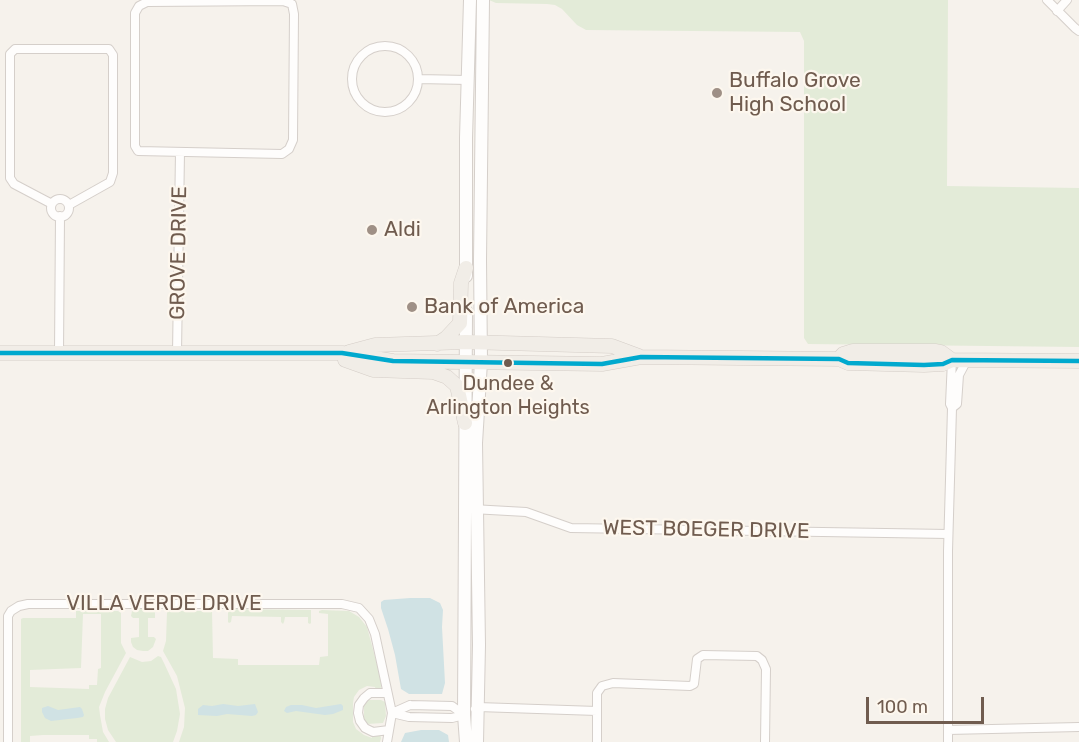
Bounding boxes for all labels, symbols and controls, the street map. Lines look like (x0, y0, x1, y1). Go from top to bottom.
place label: Buffalo Grove High School (729, 68, 861, 118)
marker: Buffalo Grove High School (710, 86, 724, 100)
street label: GROVE DRIVE (165, 186, 193, 320)
place label: Aldi (384, 217, 421, 243)
marker: Aldi (365, 223, 379, 237)
place label: Bank of America (424, 294, 584, 320)
marker: Bank of America (405, 300, 419, 314)
marker: Dundee & Arlington Heights (502, 357, 514, 369)
place label: Dundee & Arlington Heights (426, 372, 590, 419)
street label: WEST BOEGER DRIVE (602, 516, 810, 544)
street label: VILLA VERDE DRIVE (66, 591, 262, 617)
scale bar (869, 685, 988, 723)
text: 100 m (877, 696, 928, 718)

